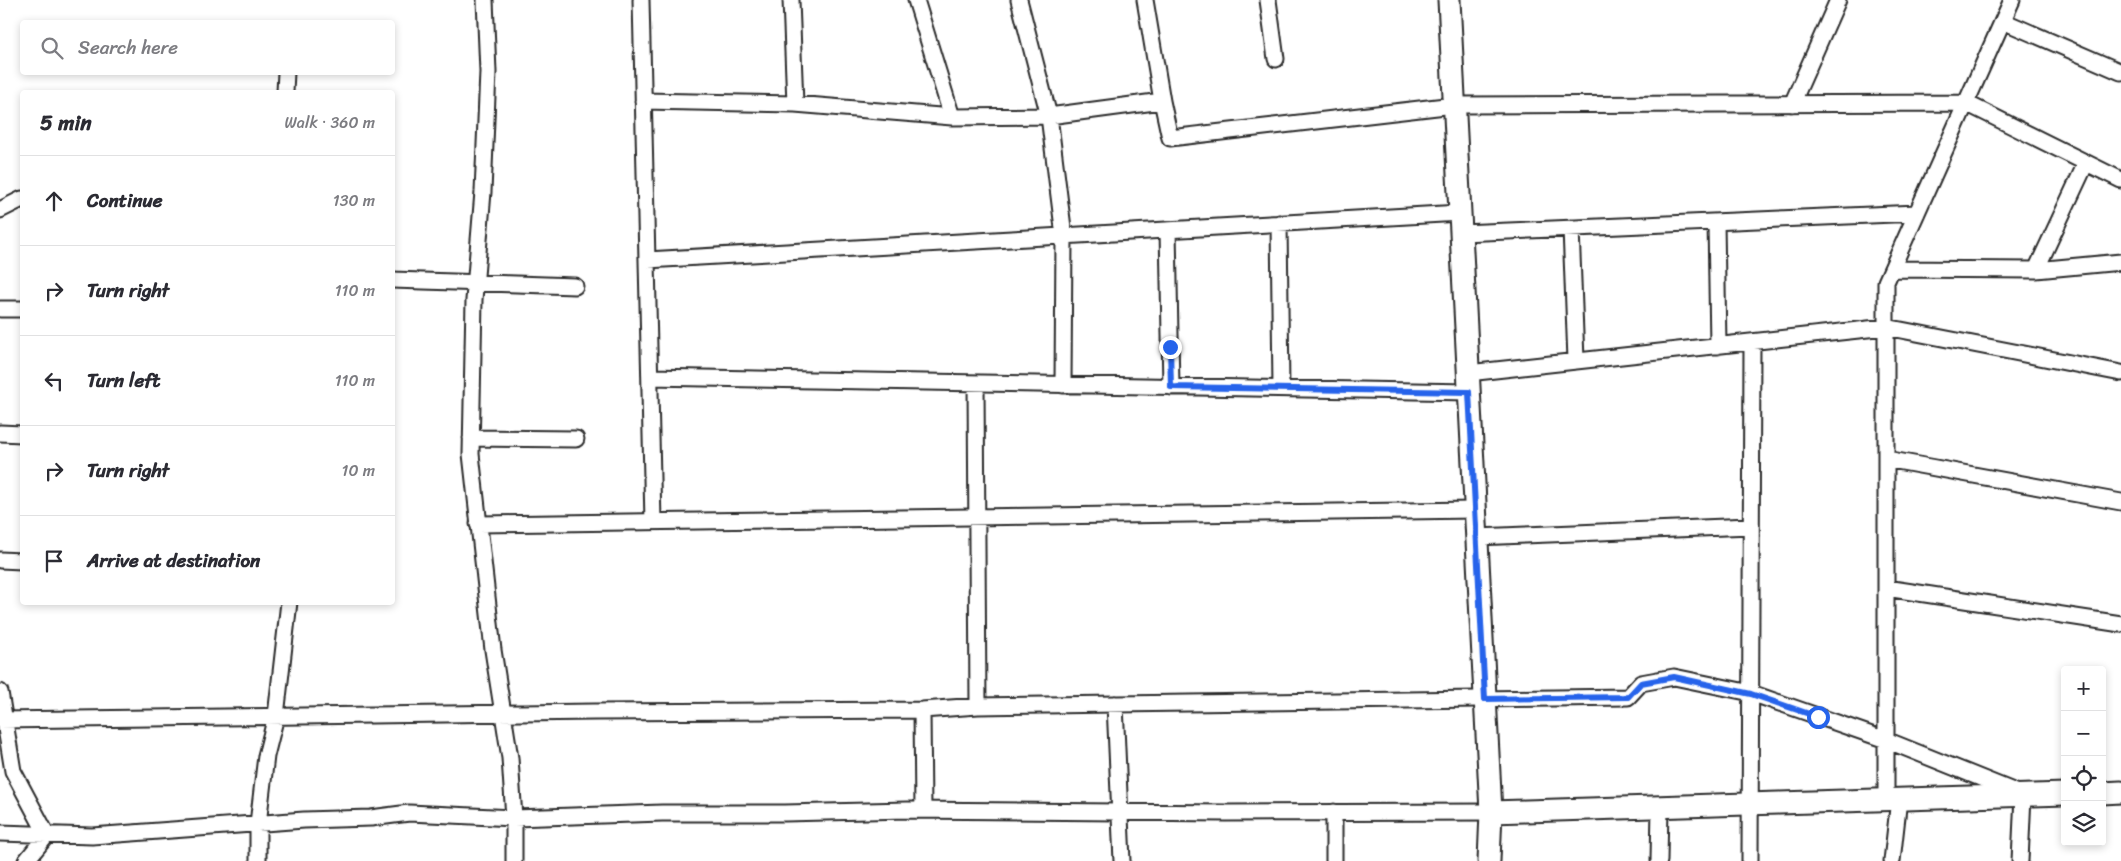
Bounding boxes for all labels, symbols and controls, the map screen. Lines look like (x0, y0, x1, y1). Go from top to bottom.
search box (20, 20, 395, 75)
text: Search here (78, 31, 178, 64)
icon: search (38, 34, 66, 62)
text: 5 min (40, 104, 92, 142)
text: Walk · 360 m (285, 108, 375, 137)
text: Continue (87, 184, 163, 217)
text: 130 m (333, 186, 375, 215)
icon: ahead (40, 187, 68, 215)
text: Turn right (87, 274, 169, 307)
text: 110 m (335, 276, 375, 305)
icon: right (40, 277, 68, 305)
route end (1159, 336, 1182, 359)
text: Turn left (87, 364, 160, 397)
text: 110 m (335, 366, 375, 395)
icon: left (40, 367, 68, 395)
text: Turn right (87, 454, 169, 487)
text: 10 m (342, 456, 375, 485)
icon: right (40, 457, 68, 485)
text: Arrive at destination (87, 544, 260, 577)
icon: arrive (40, 547, 68, 575)
map controls (2061, 666, 2106, 846)
button: + (2061, 666, 2106, 711)
route start (1807, 706, 1830, 729)
button: − (2061, 711, 2106, 756)
button: locate (2061, 756, 2106, 801)
button: layers (2061, 801, 2106, 846)

